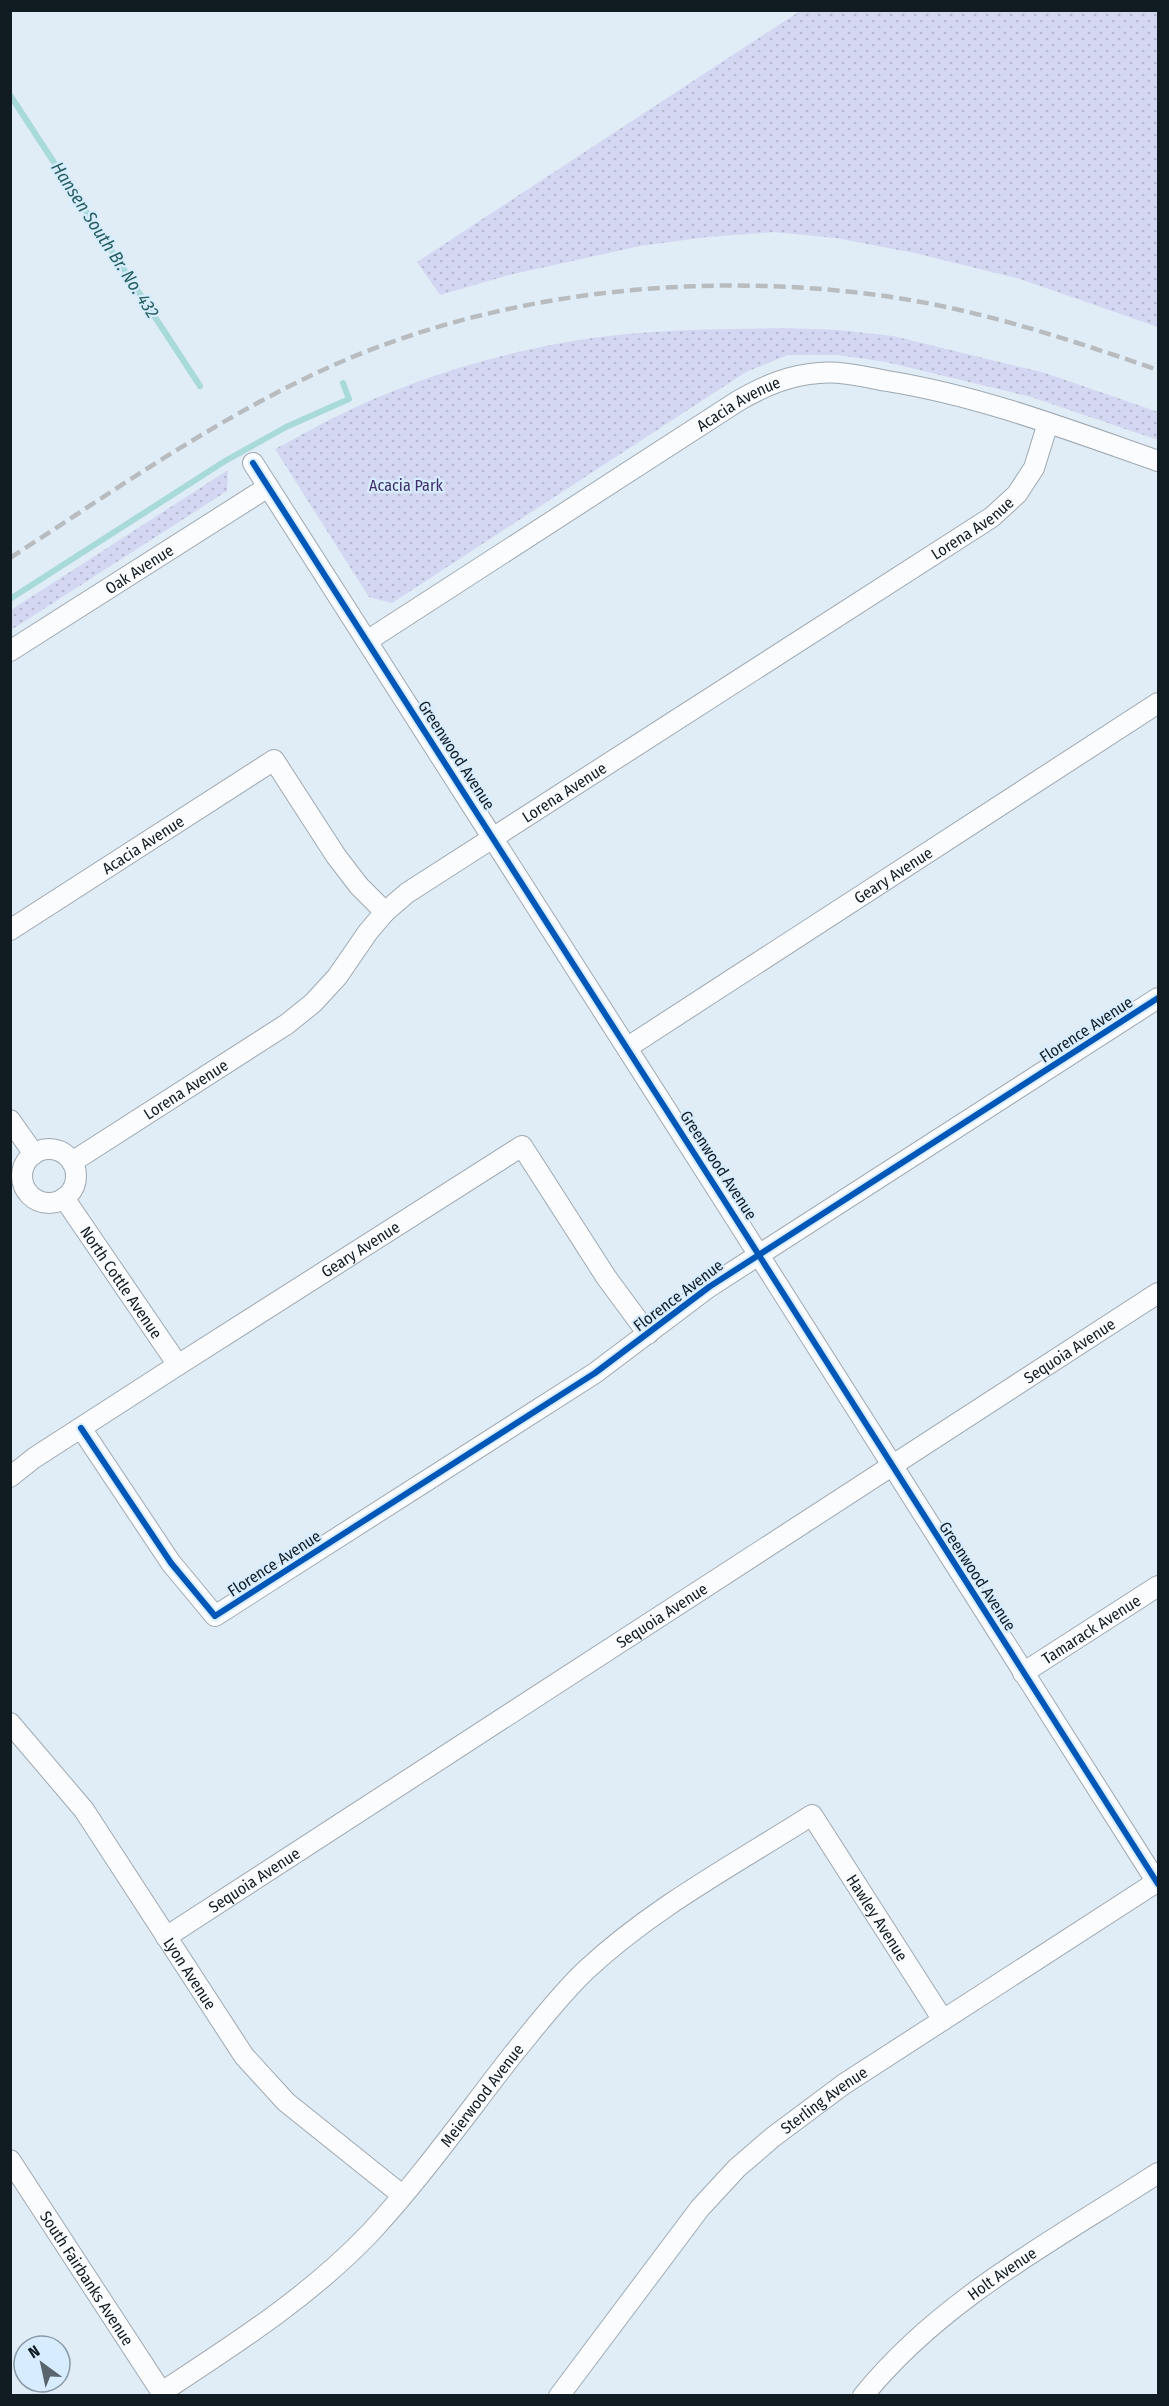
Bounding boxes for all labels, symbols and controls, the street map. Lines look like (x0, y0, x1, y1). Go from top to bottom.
water label: Hansen South Br. No. 432 (46, 158, 164, 322)
street label: Acacia Avenue (693, 373, 783, 435)
park label: Acacia Park (369, 476, 443, 495)
street label: Lorena Avenue (928, 493, 1018, 564)
street label: Oak Avenue (102, 541, 177, 598)
street label: Greenwood Avenue (414, 697, 499, 813)
street label: Lorena Avenue (519, 758, 610, 826)
street label: Acacia Avenue (99, 812, 188, 878)
street label: Geary Avenue (851, 843, 936, 908)
street label: Florence Avenue (1036, 992, 1136, 1067)
street label: Lorena Avenue (140, 1055, 232, 1124)
street label: Greenwood Avenue (676, 1107, 761, 1223)
street label: Geary Avenue (318, 1217, 403, 1281)
street label: North Cottle Avenue (76, 1223, 166, 1342)
street label: Florence Avenue (630, 1256, 727, 1335)
street label: Sequoia Avenue (1020, 1314, 1119, 1388)
street label: Greenwood Avenue (935, 1518, 1020, 1634)
street label: Florence Avenue (224, 1526, 324, 1601)
street label: Sequoia Avenue (613, 1579, 711, 1652)
street label: Tamarack Avenue (1038, 1591, 1144, 1668)
street label: Sequoia Avenue (205, 1844, 304, 1917)
street label: Hawley Avenue (842, 1871, 912, 1965)
street label: Lyon Avenue (159, 1934, 220, 2013)
street label: Meierwood Avenue (437, 2040, 528, 2151)
street label: Sterling Avenue (777, 2062, 871, 2138)
street label: South Fairbanks Avenue (36, 2208, 137, 2349)
street label: Holt Avenue (964, 2243, 1040, 2304)
north arrow (12, 2334, 72, 2394)
text: N (25, 2341, 43, 2362)

